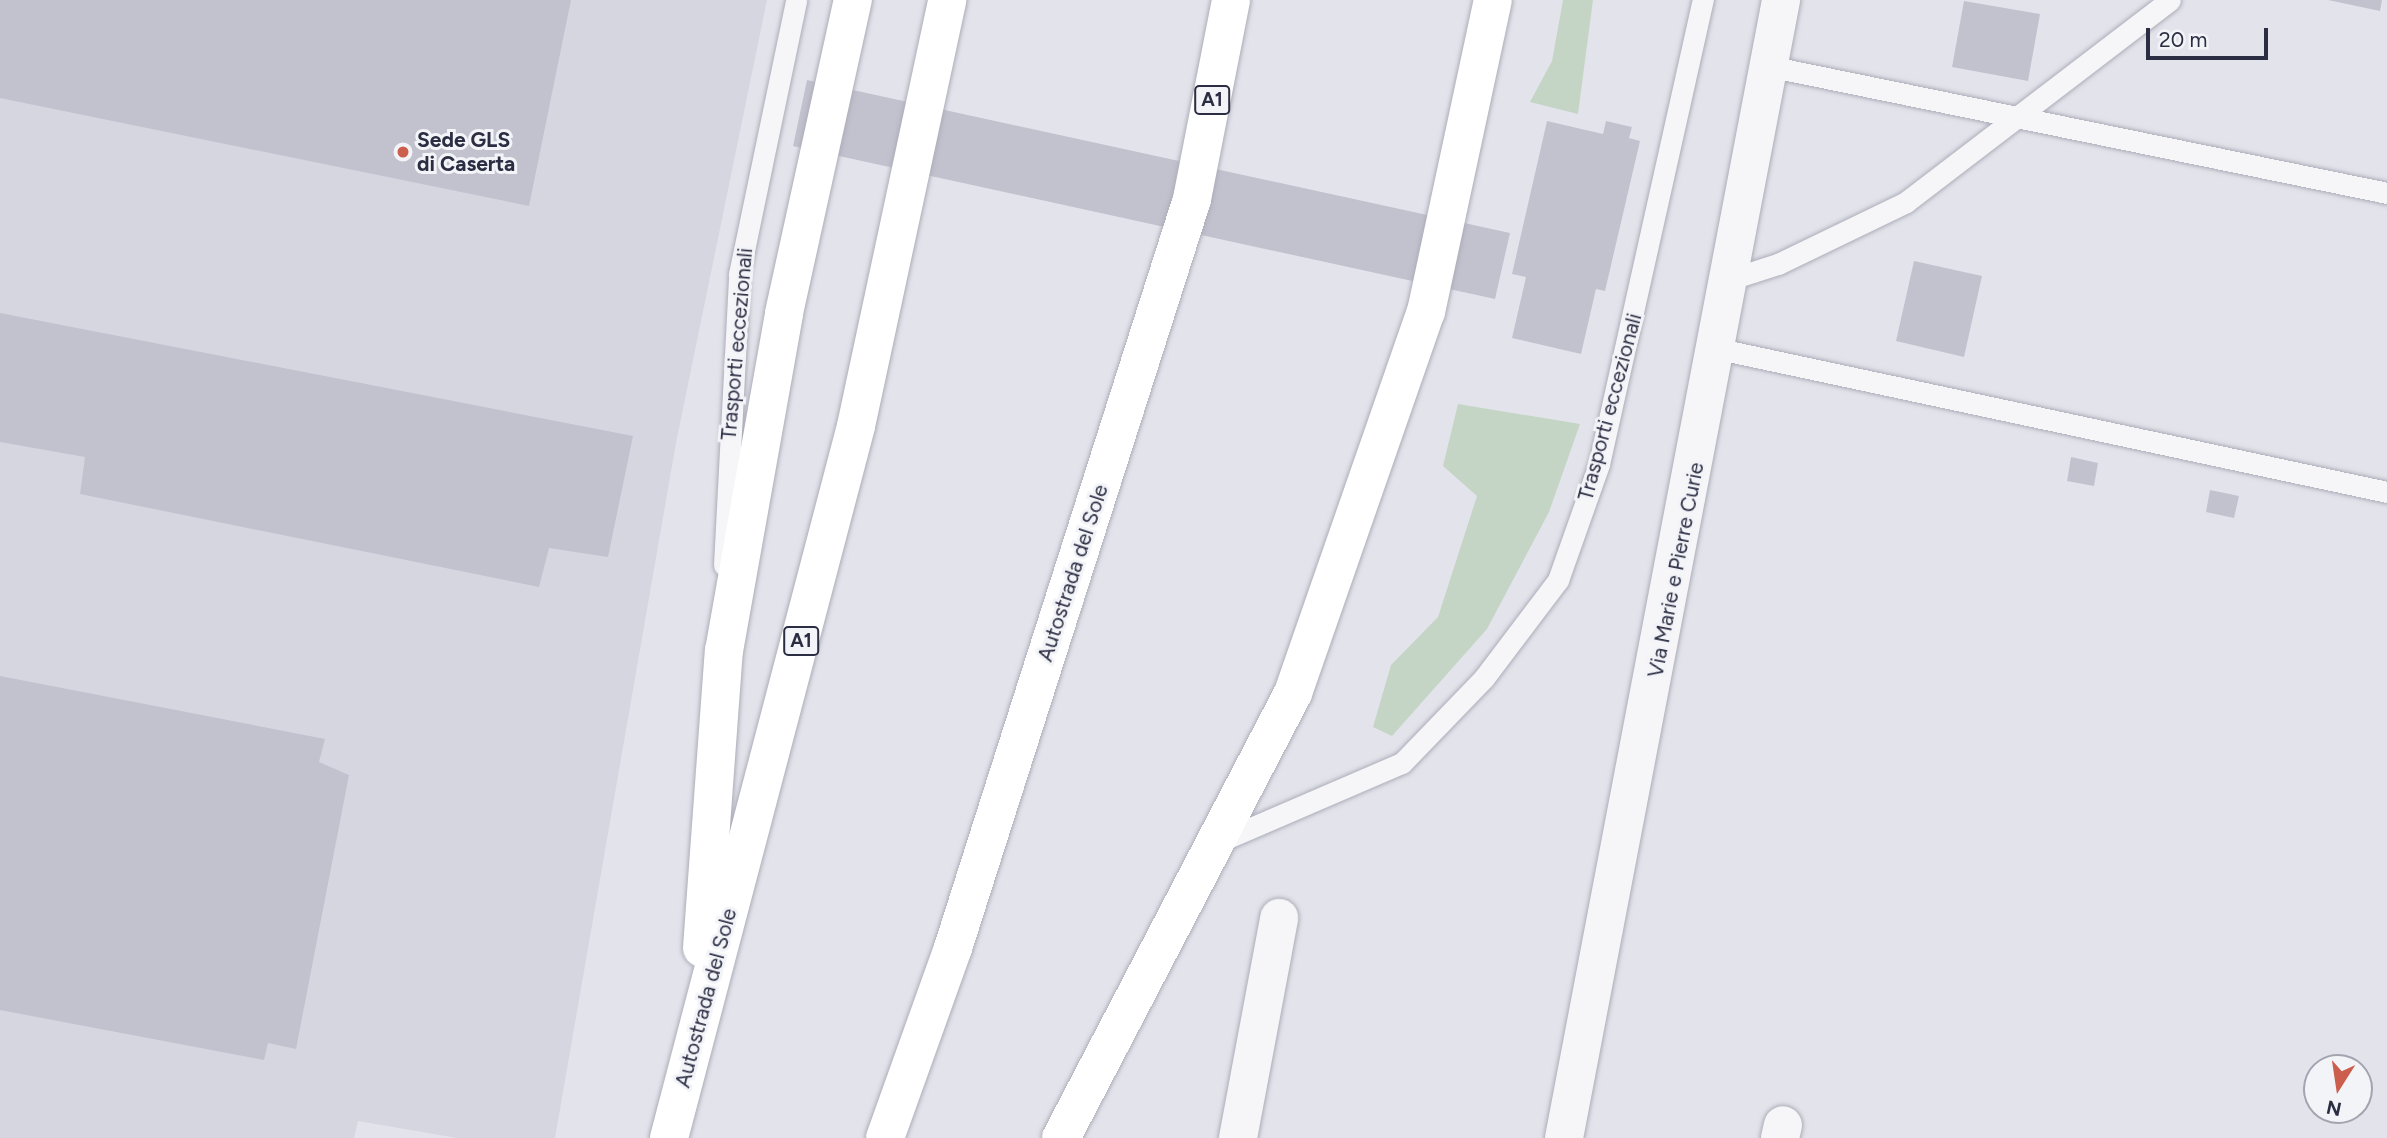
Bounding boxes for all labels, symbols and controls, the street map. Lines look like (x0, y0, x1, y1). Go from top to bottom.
scale bar (2149, 14, 2272, 58)
text: 20 m (2159, 27, 2207, 52)
road number: A1 (1193, 85, 1231, 116)
place label: Sede GLS di Caserta (417, 127, 515, 177)
marker: Sede GLS di Caserta (395, 144, 411, 160)
street label: Trasporti eccezionali (716, 247, 758, 441)
street label: Trasporti eccezionali (1573, 311, 1647, 503)
street label: Via Marie e Pierre Curie (1643, 460, 1709, 680)
street label: Autostrada del Sole (1033, 481, 1113, 665)
road number: A1 (782, 626, 820, 656)
street label: Autostrada del Sole (670, 906, 742, 1090)
north arrow (2303, 1054, 2373, 1124)
text: N (2324, 1095, 2344, 1121)

